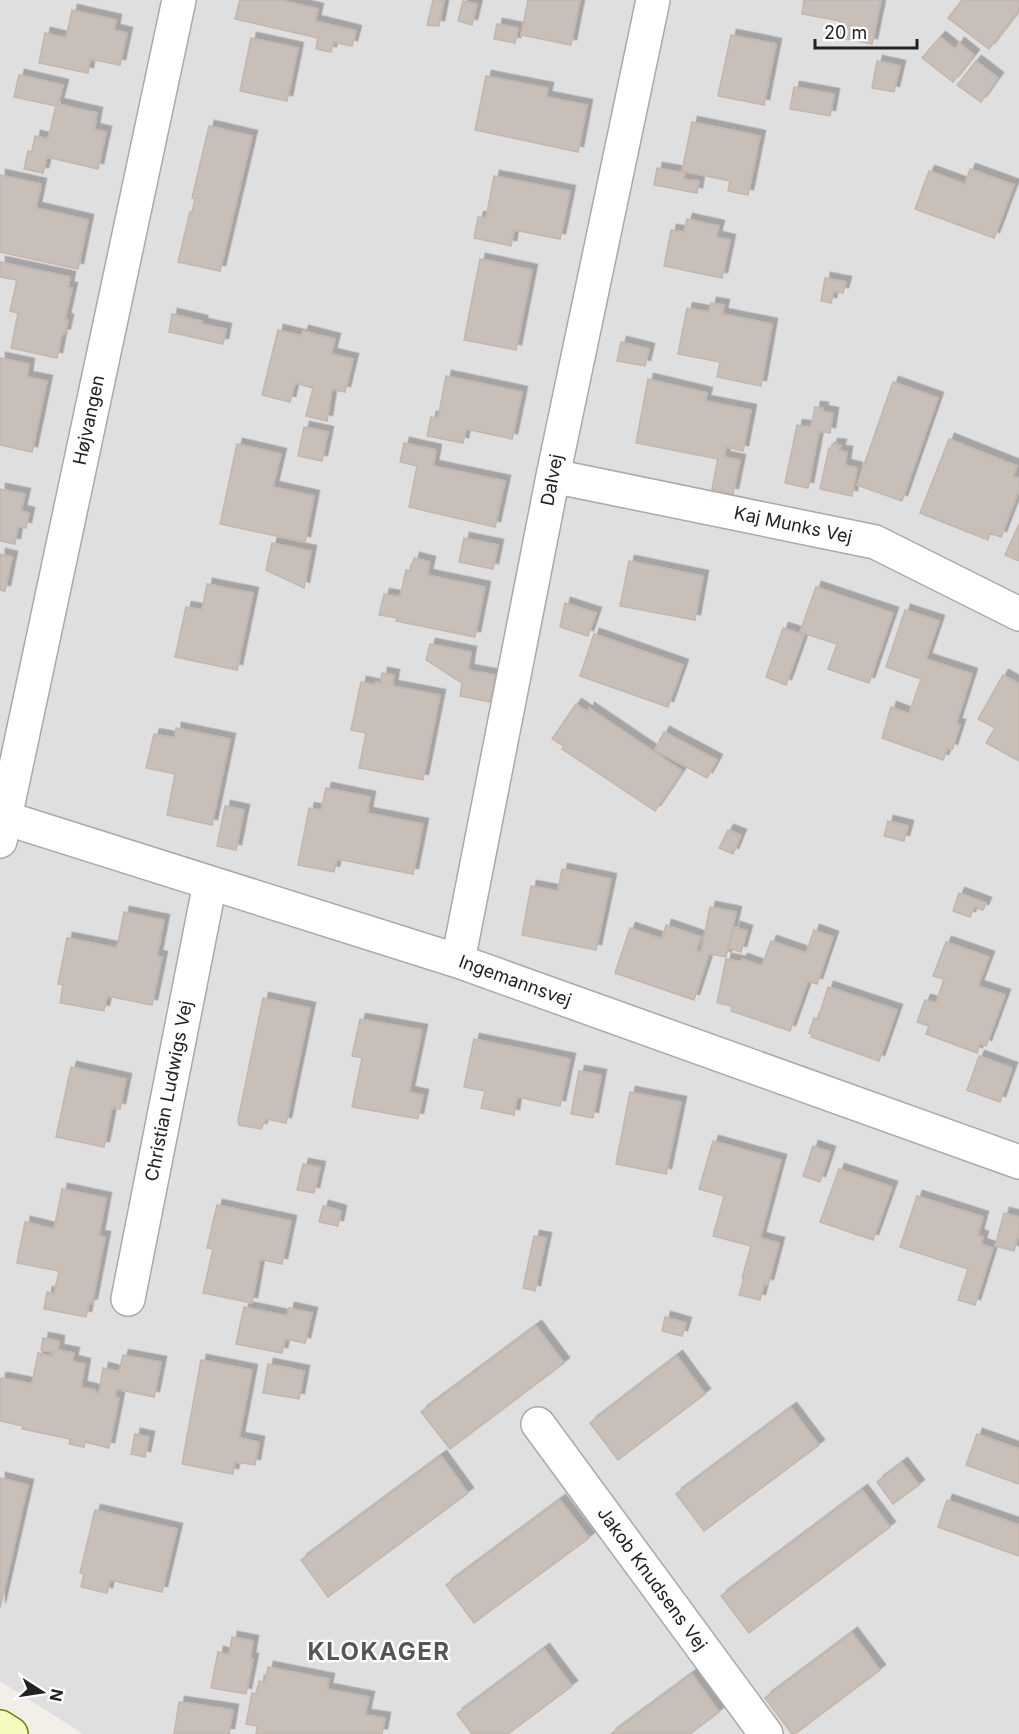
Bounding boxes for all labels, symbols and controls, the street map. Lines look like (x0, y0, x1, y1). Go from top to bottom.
scale bar (815, 12, 917, 50)
text: 20 m (824, 22, 867, 43)
street label: Højvangen (69, 373, 108, 467)
street label: Dalvej (536, 452, 567, 508)
street label: Kaj Munks Vej (732, 502, 854, 547)
street label: Ingemannsvej (456, 950, 574, 1011)
street label: Christian Ludwigs Vej (141, 999, 196, 1183)
street label: Jakob Knudsens Vej (593, 1503, 712, 1655)
district label: KLOKAGER (307, 1637, 451, 1666)
north arrow (12, 1662, 72, 1722)
text: N (46, 1687, 68, 1703)

